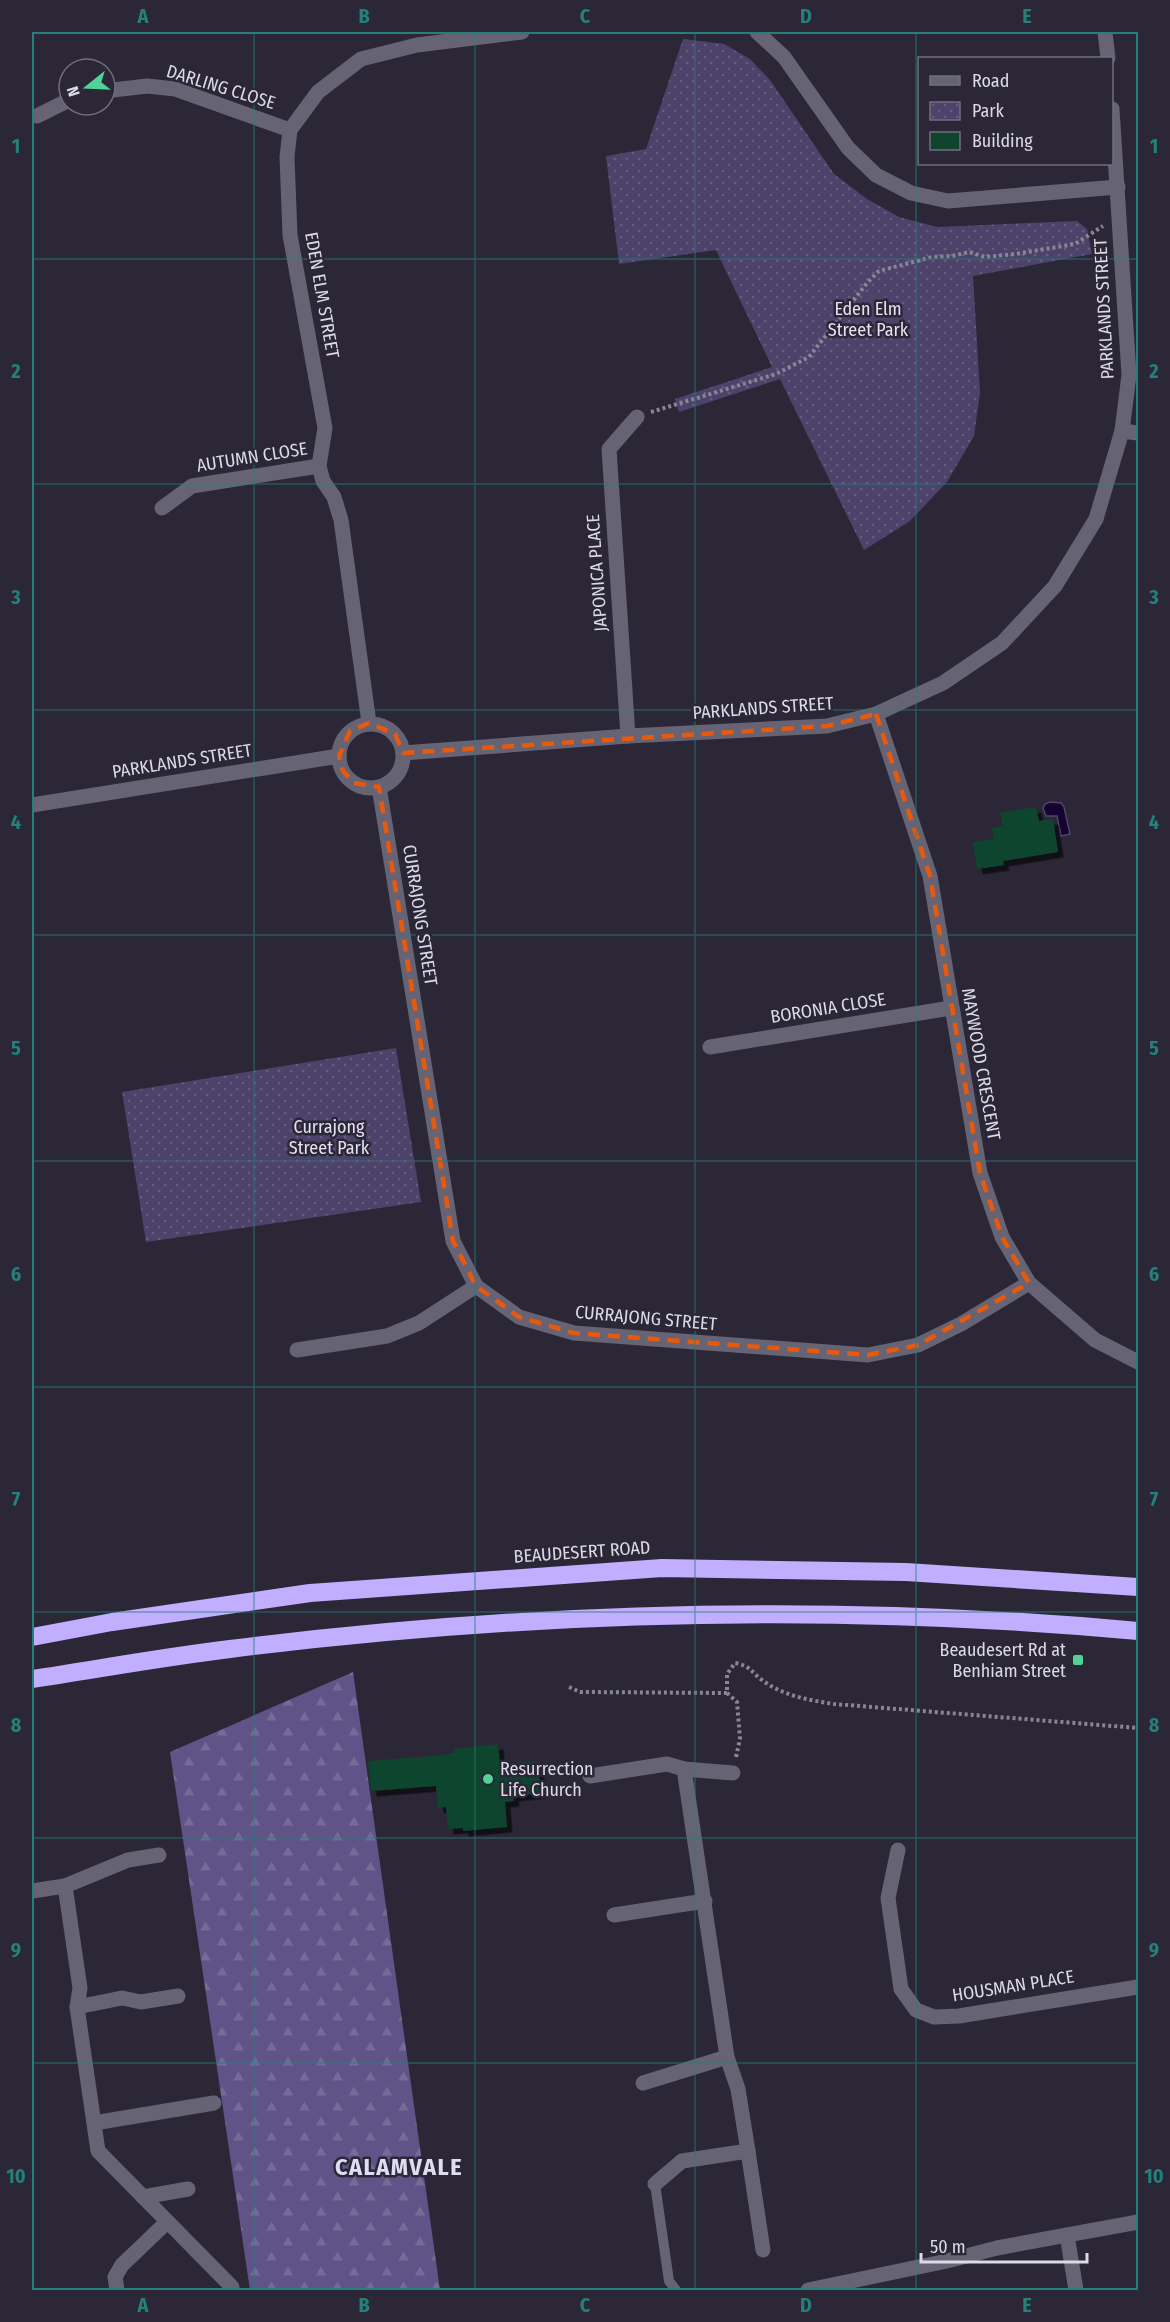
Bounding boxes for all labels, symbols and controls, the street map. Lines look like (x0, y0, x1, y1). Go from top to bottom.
text: A (137, 4, 150, 28)
text: B (358, 4, 370, 28)
text: C (580, 4, 591, 28)
text: D (800, 4, 812, 28)
text: E (1022, 4, 1032, 28)
north arrow (57, 57, 117, 117)
legend (918, 57, 1113, 165)
street label: DARLING CLOSE (164, 60, 278, 114)
text: Road (972, 70, 1009, 92)
text: N (63, 84, 84, 99)
text: Park (972, 100, 1005, 122)
text: Building (972, 130, 1033, 152)
text: 1 (12, 134, 20, 158)
text: 1 (1150, 134, 1158, 158)
street label: EDEN ELM STREET (300, 230, 344, 360)
street label: PARKLANDS STREET (1089, 237, 1119, 380)
park label: Eden Elm Street Park (828, 298, 909, 341)
text: 2 (10, 359, 21, 383)
text: 2 (1148, 359, 1159, 383)
street label: AUTUMN CLOSE (195, 437, 309, 477)
street label: JAPONICA PLACE (582, 513, 612, 633)
text: 3 (10, 585, 21, 609)
text: 3 (1148, 585, 1159, 609)
street label: PARKLANDS STREET (692, 692, 835, 724)
street label: PARKLANDS STREET (111, 739, 254, 783)
text: 4 (11, 810, 21, 834)
text: 4 (1149, 810, 1159, 834)
street label: CURRAJONG STREET (398, 843, 442, 988)
street label: MAYWOOD CRESCENT (957, 986, 1005, 1142)
street label: BORONIA CLOSE (769, 988, 887, 1028)
text: 5 (11, 1036, 21, 1060)
text: 5 (1149, 1036, 1159, 1060)
park label: Currajong Street Park (289, 1116, 370, 1159)
text: 6 (11, 1262, 21, 1286)
text: 6 (1149, 1262, 1159, 1286)
street label: CURRAJONG STREET (574, 1301, 718, 1335)
text: 7 (12, 1487, 21, 1511)
text: 7 (1150, 1487, 1159, 1511)
street label: BEAUDESERT ROAD (513, 1536, 651, 1568)
place label: Beaudesert Rd at Benhiam Street (940, 1639, 1066, 1682)
marker: Beaudesert Rd at Benhiam Street (1071, 1653, 1085, 1667)
text: 8 (11, 1713, 22, 1737)
text: 8 (1149, 1713, 1160, 1737)
place label: Resurrection Life Church (500, 1758, 594, 1801)
marker: Resurrection Life Church (481, 1772, 495, 1786)
text: 9 (11, 1938, 21, 1962)
text: 9 (1149, 1938, 1159, 1962)
street label: HOUSMAN PLACE (950, 1966, 1076, 2006)
district label: CALAMVALE (335, 2153, 463, 2181)
text: 10 (6, 2164, 26, 2188)
text: 10 (1144, 2164, 1164, 2188)
scale bar (921, 2226, 1088, 2264)
text: 50 m (930, 2236, 966, 2258)
text: A (137, 2293, 150, 2317)
text: B (358, 2293, 370, 2317)
text: C (580, 2293, 591, 2317)
text: D (800, 2293, 812, 2317)
text: E (1022, 2293, 1032, 2317)

